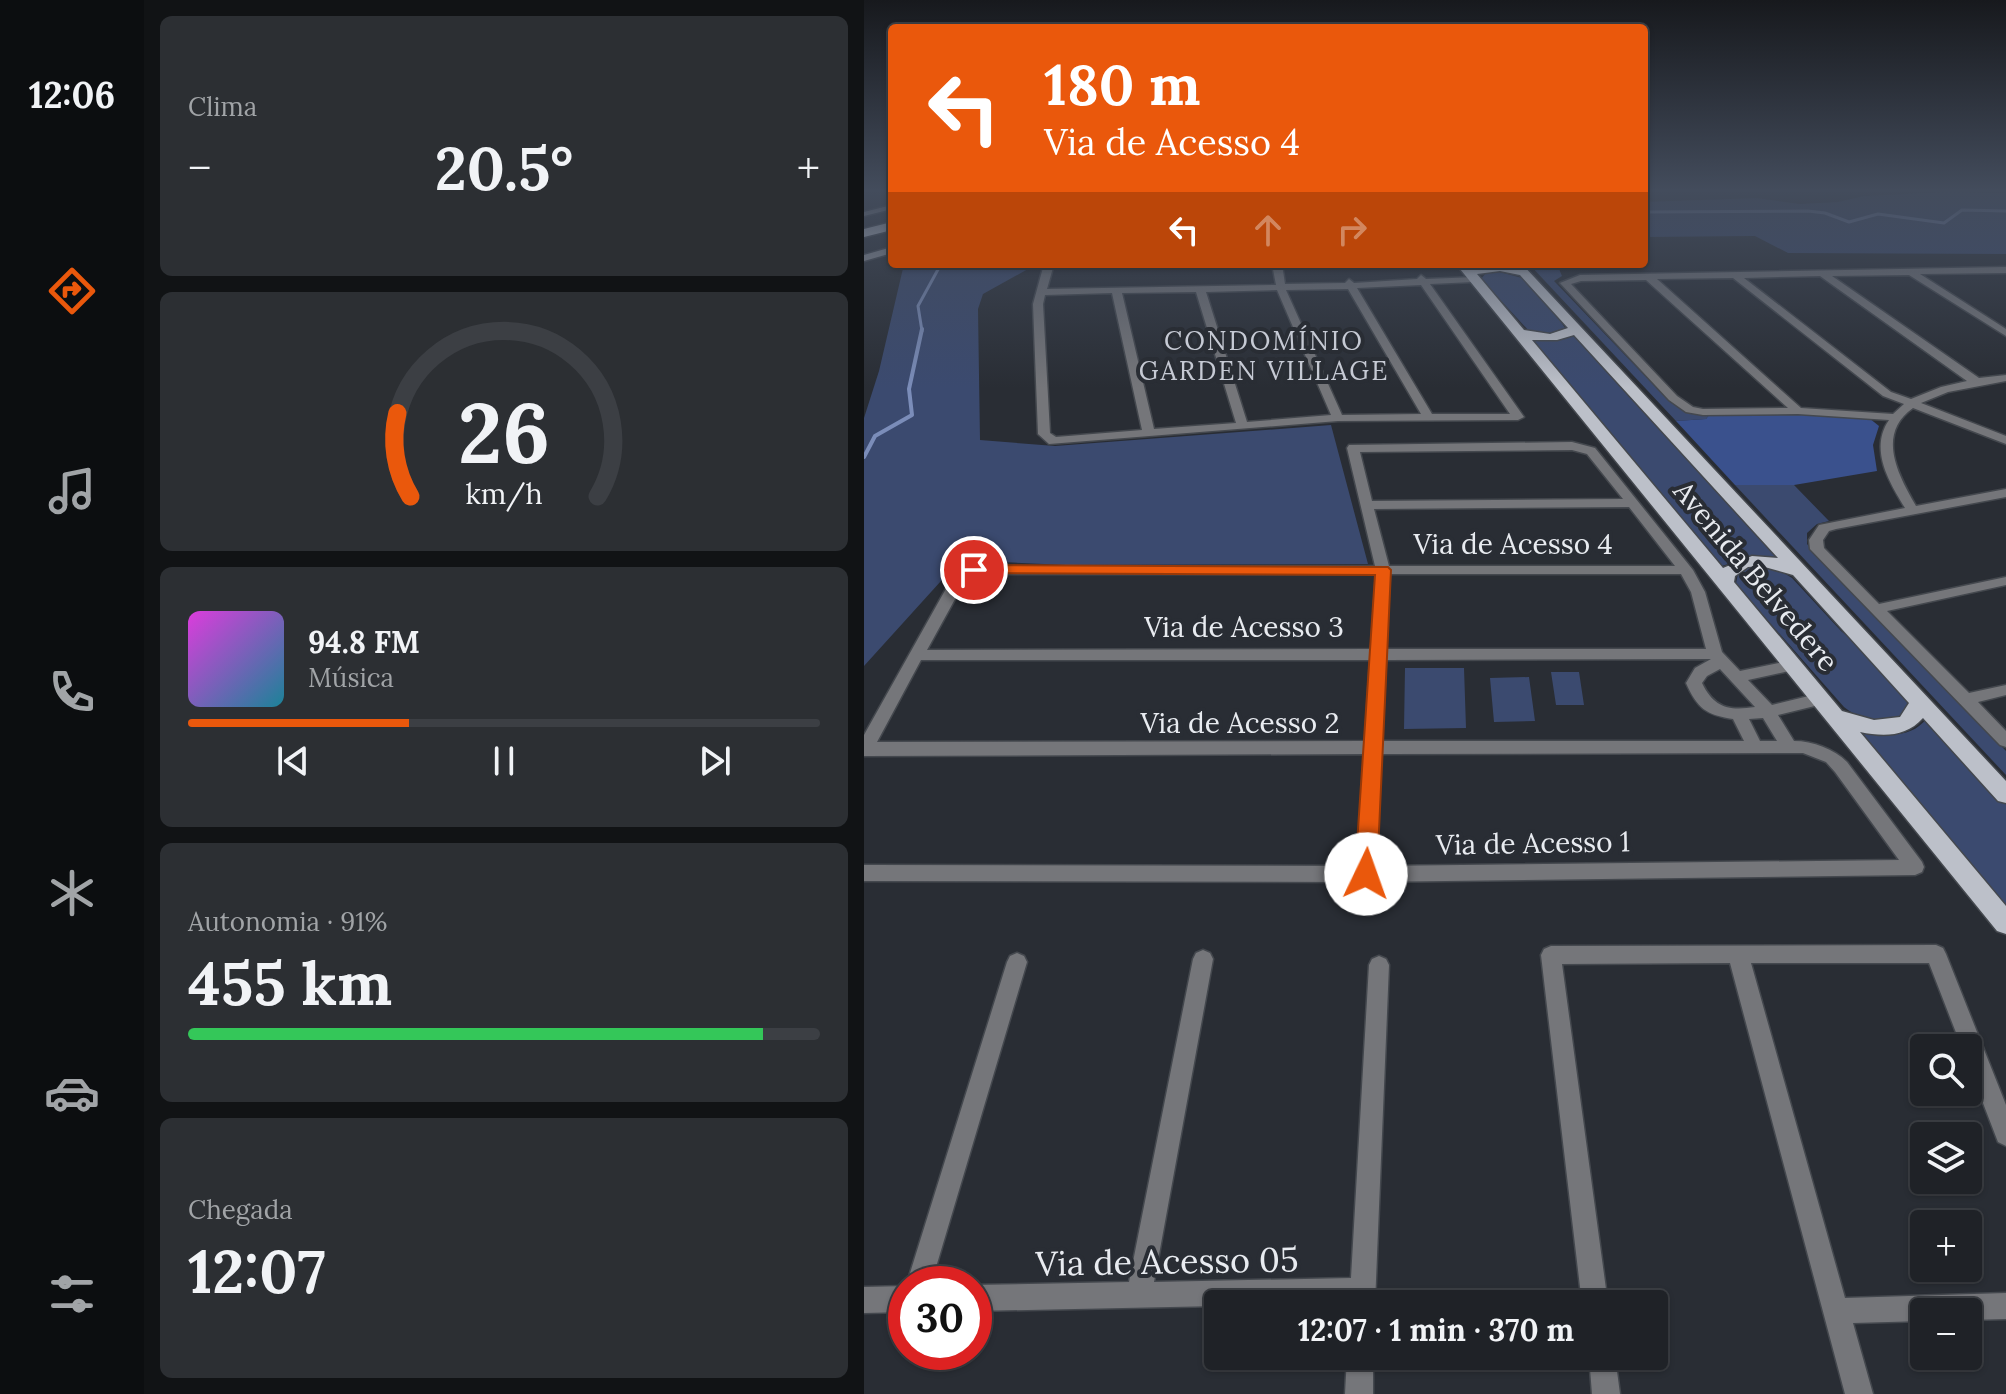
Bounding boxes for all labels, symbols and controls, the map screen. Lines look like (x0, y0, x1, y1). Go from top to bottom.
text: 180 m (1044, 49, 1201, 120)
icon: left (912, 56, 1016, 160)
text: 12:06 (29, 72, 115, 118)
text: Clima (188, 90, 257, 123)
text: Via de Acesso 4 (1044, 119, 1300, 165)
text: 20.5° (435, 130, 573, 206)
text: − (188, 140, 211, 196)
text: + (797, 140, 820, 196)
icon: left (1162, 208, 1206, 252)
icon: ahead (1246, 208, 1290, 252)
icon: right (1330, 208, 1374, 252)
icon: directions (44, 263, 100, 319)
district label: CONDOMÍNIO GARDEN VILLAGE (1139, 324, 1389, 387)
text: 26 (458, 379, 550, 486)
icon: music (44, 463, 100, 519)
street label: Avenida Belvedere (1665, 473, 1846, 679)
text: km/h (465, 476, 543, 513)
street label: Via de Acesso 4 (1412, 526, 1613, 562)
pin (940, 536, 1008, 604)
icon: arrive (952, 548, 996, 592)
street label: Via de Acesso 3 (1143, 609, 1344, 645)
text: 94.8 FM (308, 623, 420, 661)
text: Música (308, 661, 394, 694)
icon: phone (44, 664, 100, 720)
street label: Via de Acesso 2 (1140, 705, 1340, 741)
icon: previous (271, 739, 315, 783)
icon: pause (482, 739, 526, 783)
icon: next (693, 739, 737, 783)
street label: Via de Acesso 1 (1435, 823, 1630, 863)
position arrow (1324, 832, 1408, 916)
icon: climate (44, 865, 100, 921)
text: Autonomia · 91% (188, 905, 387, 938)
text: 455 km (188, 945, 392, 1021)
map controls (1910, 1034, 1982, 1370)
button: search (1910, 1034, 1982, 1106)
icon: car (44, 1065, 100, 1121)
button: layers (1910, 1122, 1982, 1194)
text: Chegada (188, 1193, 293, 1226)
button: + (1910, 1210, 1982, 1282)
text: 12:07 (188, 1233, 326, 1309)
street label: Via de Acesso 05 (1034, 1237, 1299, 1285)
icon: filters (44, 1266, 100, 1322)
speed limit sign: 30 (888, 1266, 992, 1370)
button: − (1910, 1298, 1982, 1370)
text: 12:07 · 1 min · 370 m (1298, 1311, 1574, 1349)

